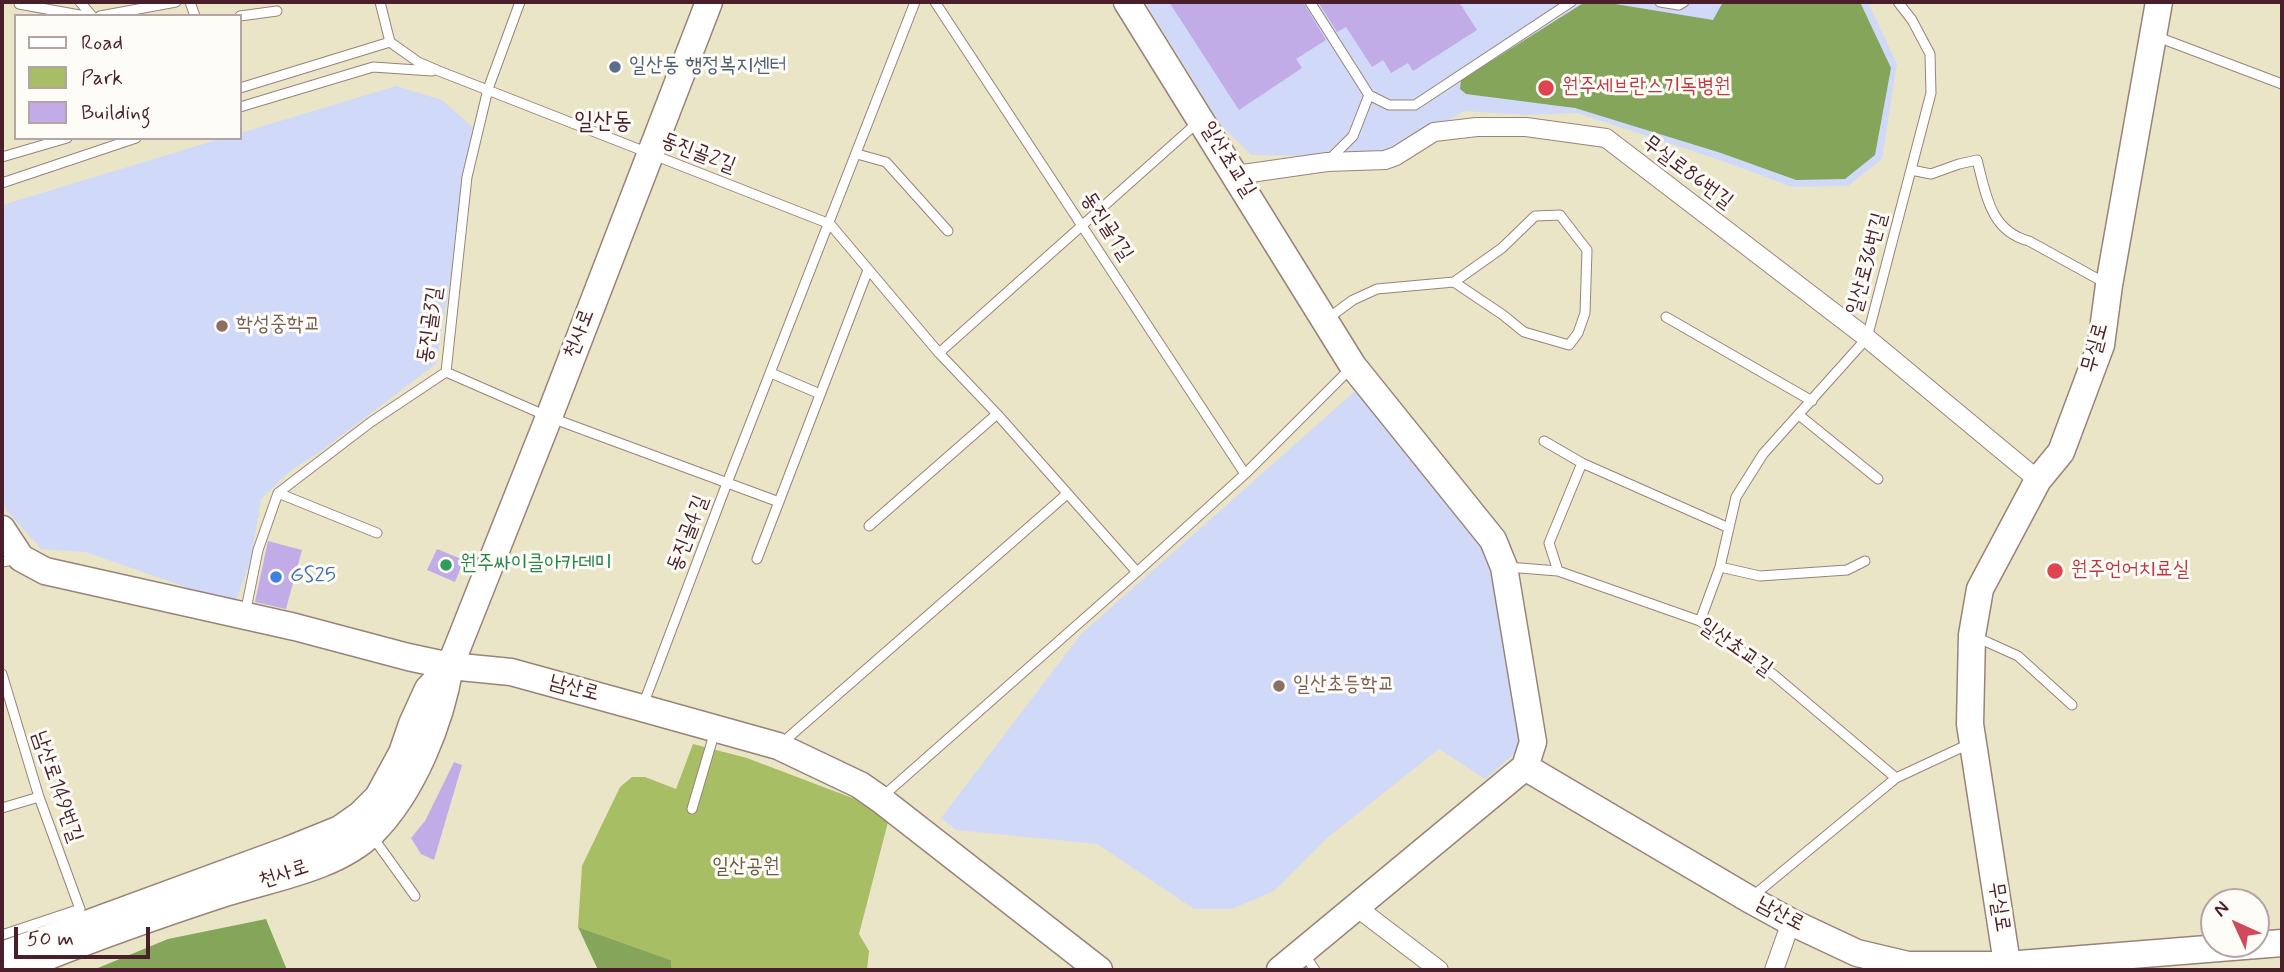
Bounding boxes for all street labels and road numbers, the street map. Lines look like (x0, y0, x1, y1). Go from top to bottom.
street label: 일산초교길 (1194, 117, 1260, 203)
street label: 동진골2길 (657, 128, 739, 180)
street label: 무실로86번길 (1637, 131, 1737, 215)
street label: 동진골1길 (1074, 188, 1138, 266)
street label: 일산로36번길 (1842, 210, 1894, 318)
street label: 동진골3길 (413, 285, 449, 365)
street label: 천사로 (559, 306, 601, 362)
street label: 무실로 (2077, 320, 2115, 376)
street label: 동진골4길 (663, 492, 715, 576)
street label: 일산초교길 (1693, 613, 1777, 683)
street label: 남산로 (546, 670, 602, 708)
street label: 남산로149번길 (25, 728, 87, 846)
street label: 천사로 (256, 855, 312, 895)
street label: 무실로 (1982, 880, 2014, 934)
street label: 남산로 (1752, 892, 1808, 938)

